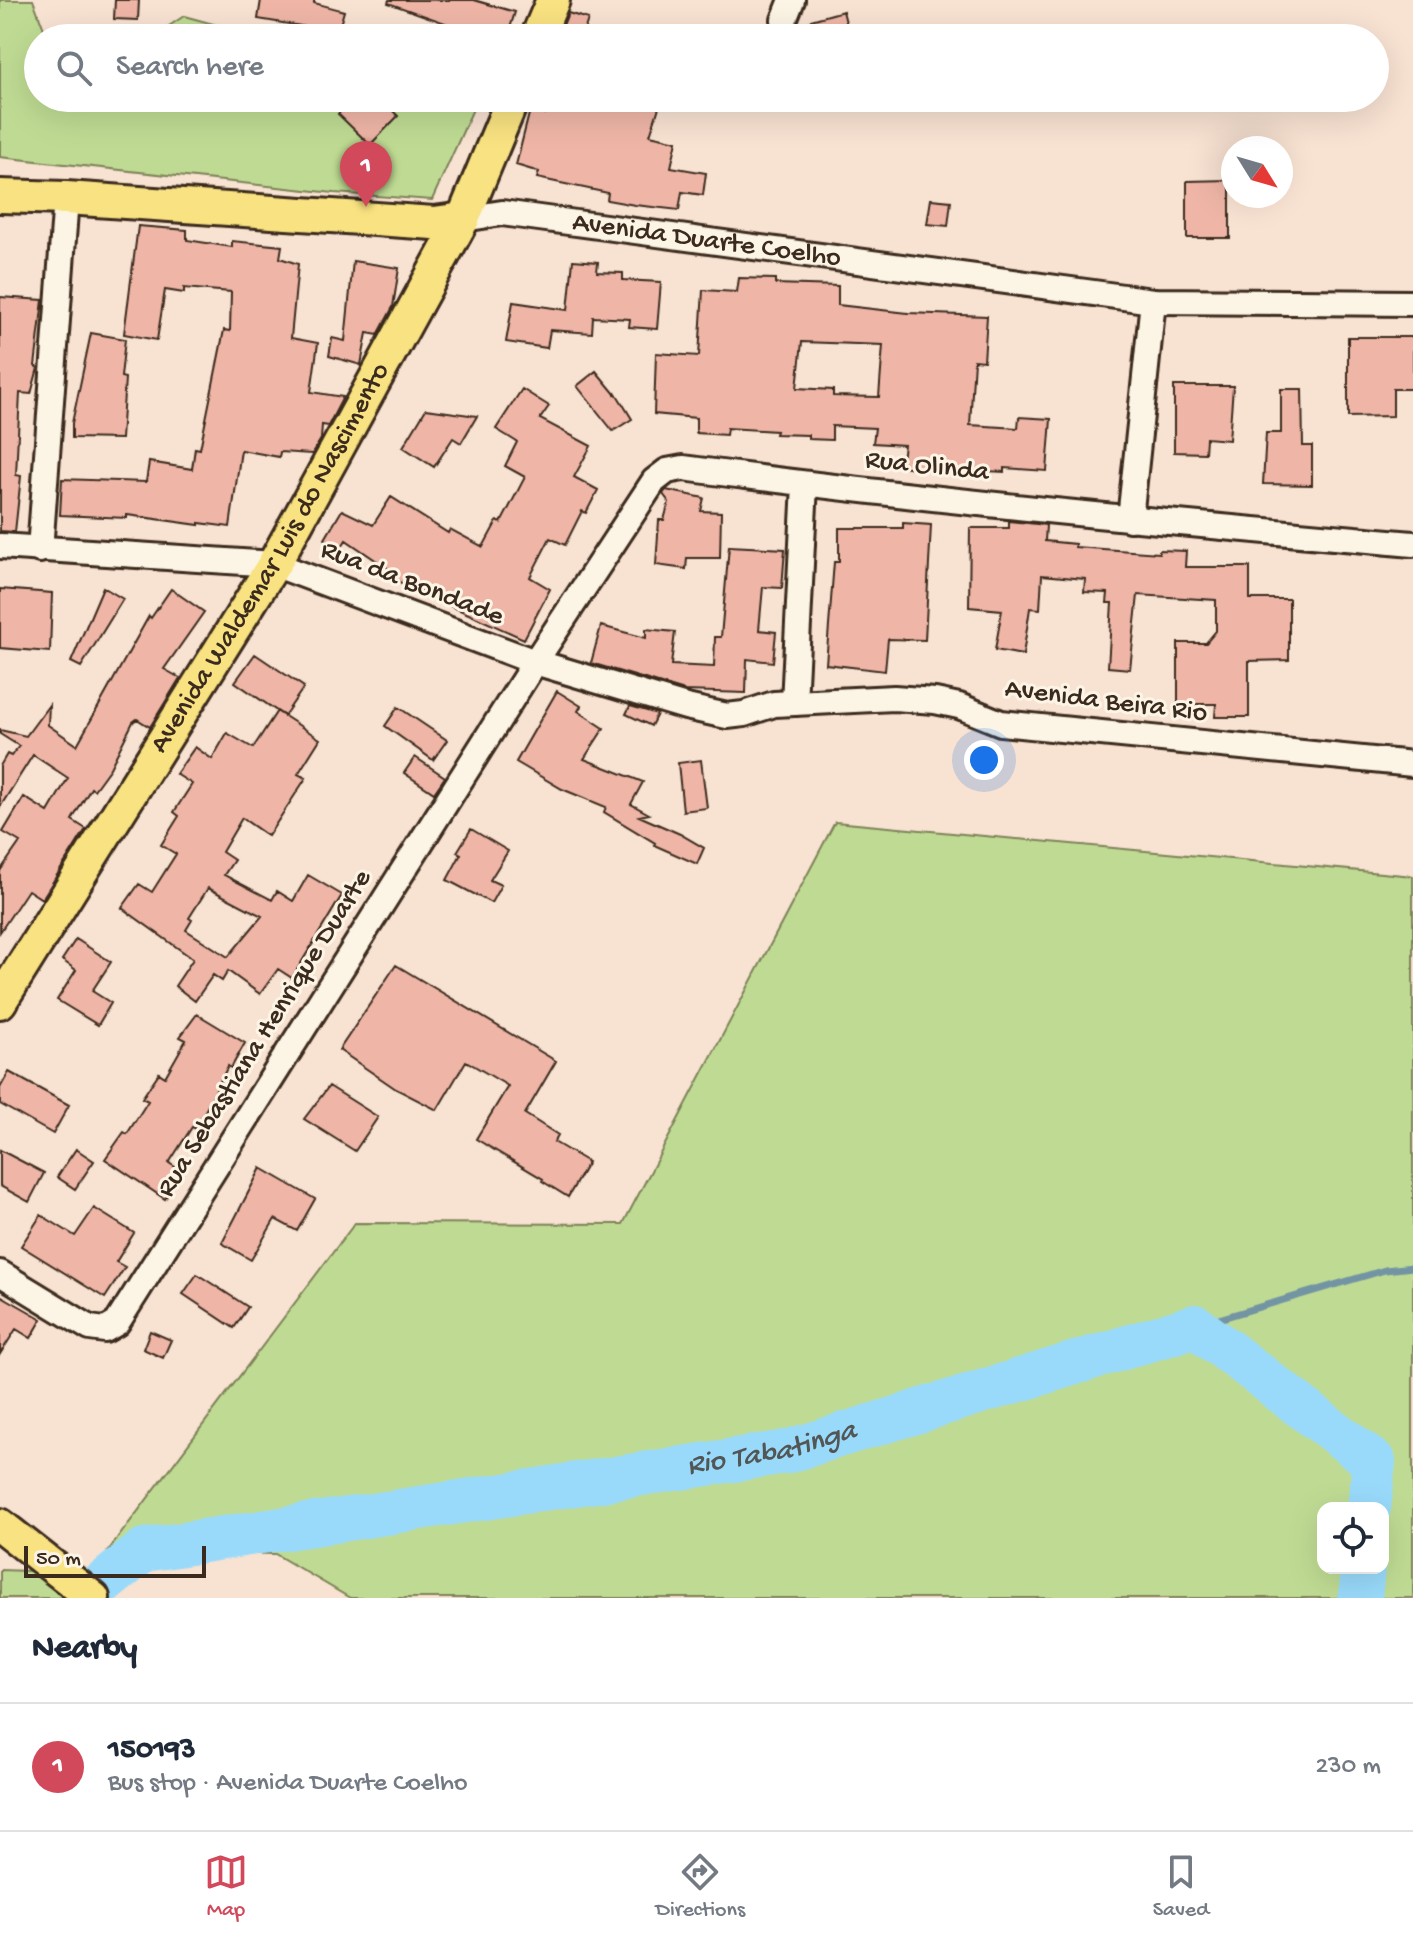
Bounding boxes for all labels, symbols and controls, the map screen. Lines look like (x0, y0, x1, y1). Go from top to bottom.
search box (24, 24, 1389, 112)
icon: search (52, 46, 96, 90)
text: Search here (116, 51, 264, 86)
north arrow (1221, 136, 1293, 208)
pin: 1 (340, 141, 392, 207)
street label: Avenida Duarte Coelho (570, 206, 843, 275)
street label: Avenida Waldemar Luis do Nascimento (143, 357, 397, 759)
street label: Rua Olinda (863, 444, 992, 490)
street label: Rua da Bondade (316, 534, 509, 634)
street label: Avenida Beira Rio (1003, 673, 1209, 731)
your location (964, 740, 1004, 780)
street label: Rua Sebastiana Henrique Duarte (150, 864, 380, 1204)
water label: Rio Tabatinga (685, 1413, 863, 1484)
map controls (1317, 1502, 1389, 1574)
button: locate (1317, 1502, 1389, 1574)
scale bar (24, 1542, 206, 1578)
text: 50 m (36, 1547, 81, 1573)
text: Nearby (32, 1630, 137, 1670)
text: 150193 (108, 1734, 196, 1769)
text: 1 (53, 1752, 63, 1783)
text: 230 m (1315, 1752, 1381, 1783)
text: Bus stop · Avenida Duarte Coelho (108, 1769, 467, 1800)
tab: Map (204, 1850, 248, 1924)
tab: Directions (656, 1850, 745, 1924)
tab: Saved (1153, 1850, 1209, 1924)

